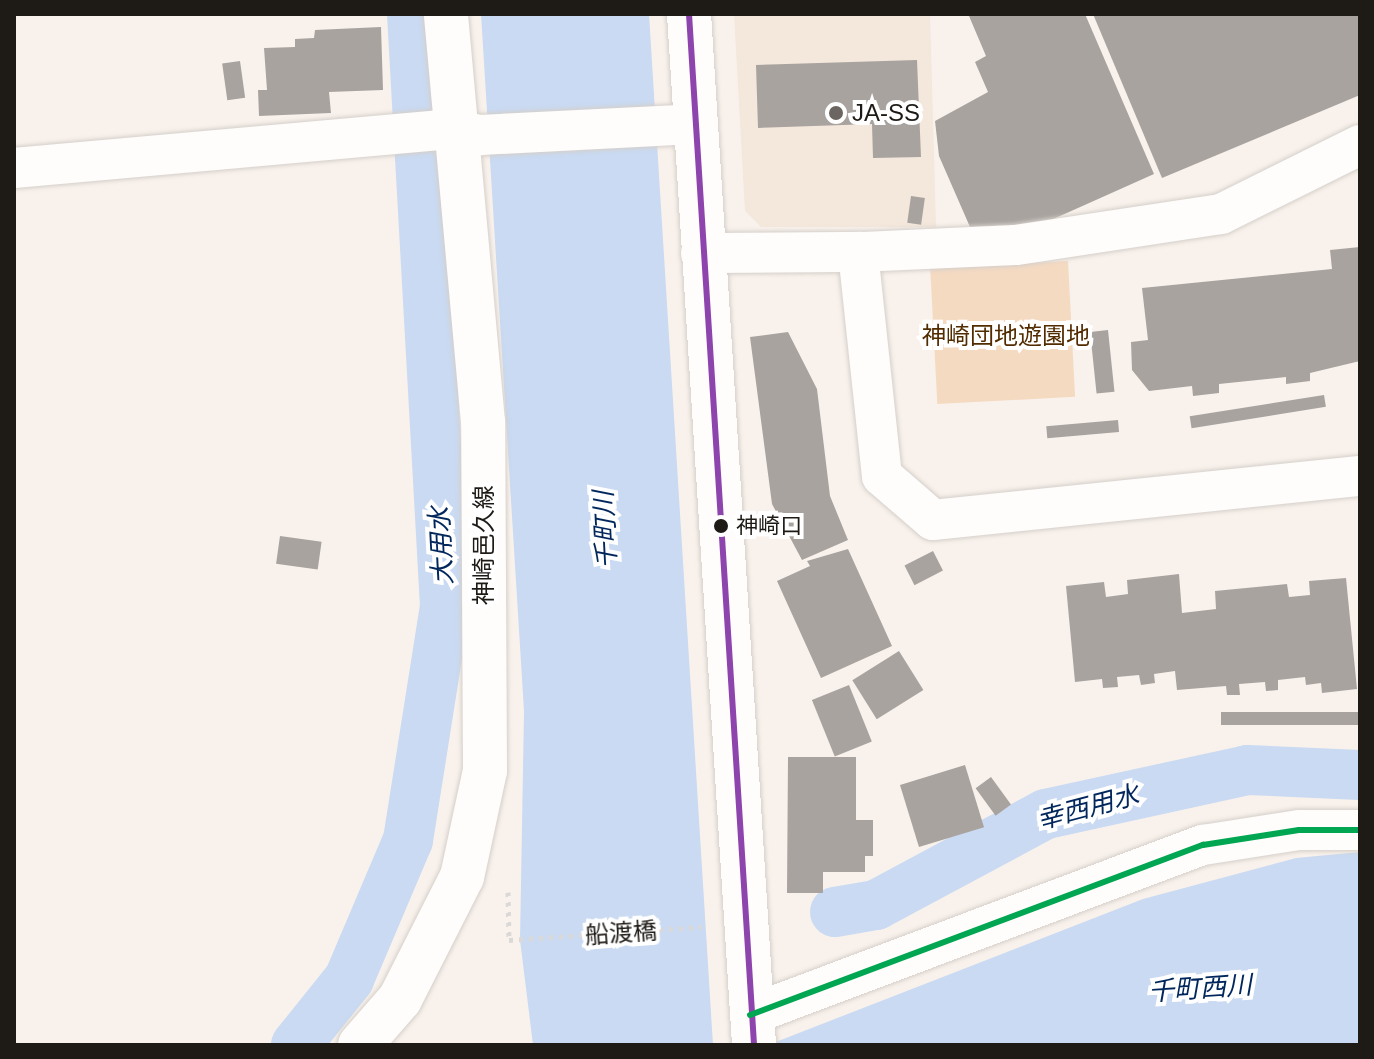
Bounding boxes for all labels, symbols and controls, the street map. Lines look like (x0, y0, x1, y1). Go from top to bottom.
place label: JA-SS (852, 99, 920, 127)
marker: JA-SS (827, 104, 845, 122)
park label: 神崎団地遊園地 (922, 322, 1090, 350)
street label: 神崎邑久線 (470, 485, 498, 605)
water label: 千町川 (588, 490, 624, 570)
water label: 大用水 (424, 506, 460, 586)
place label: 神崎口 (736, 513, 802, 539)
marker: 神崎口 (713, 518, 729, 534)
water label: 幸西用水 (1034, 779, 1142, 837)
street label: 船渡橋 (584, 916, 658, 950)
water label: 千町西川 (1147, 970, 1253, 1008)

